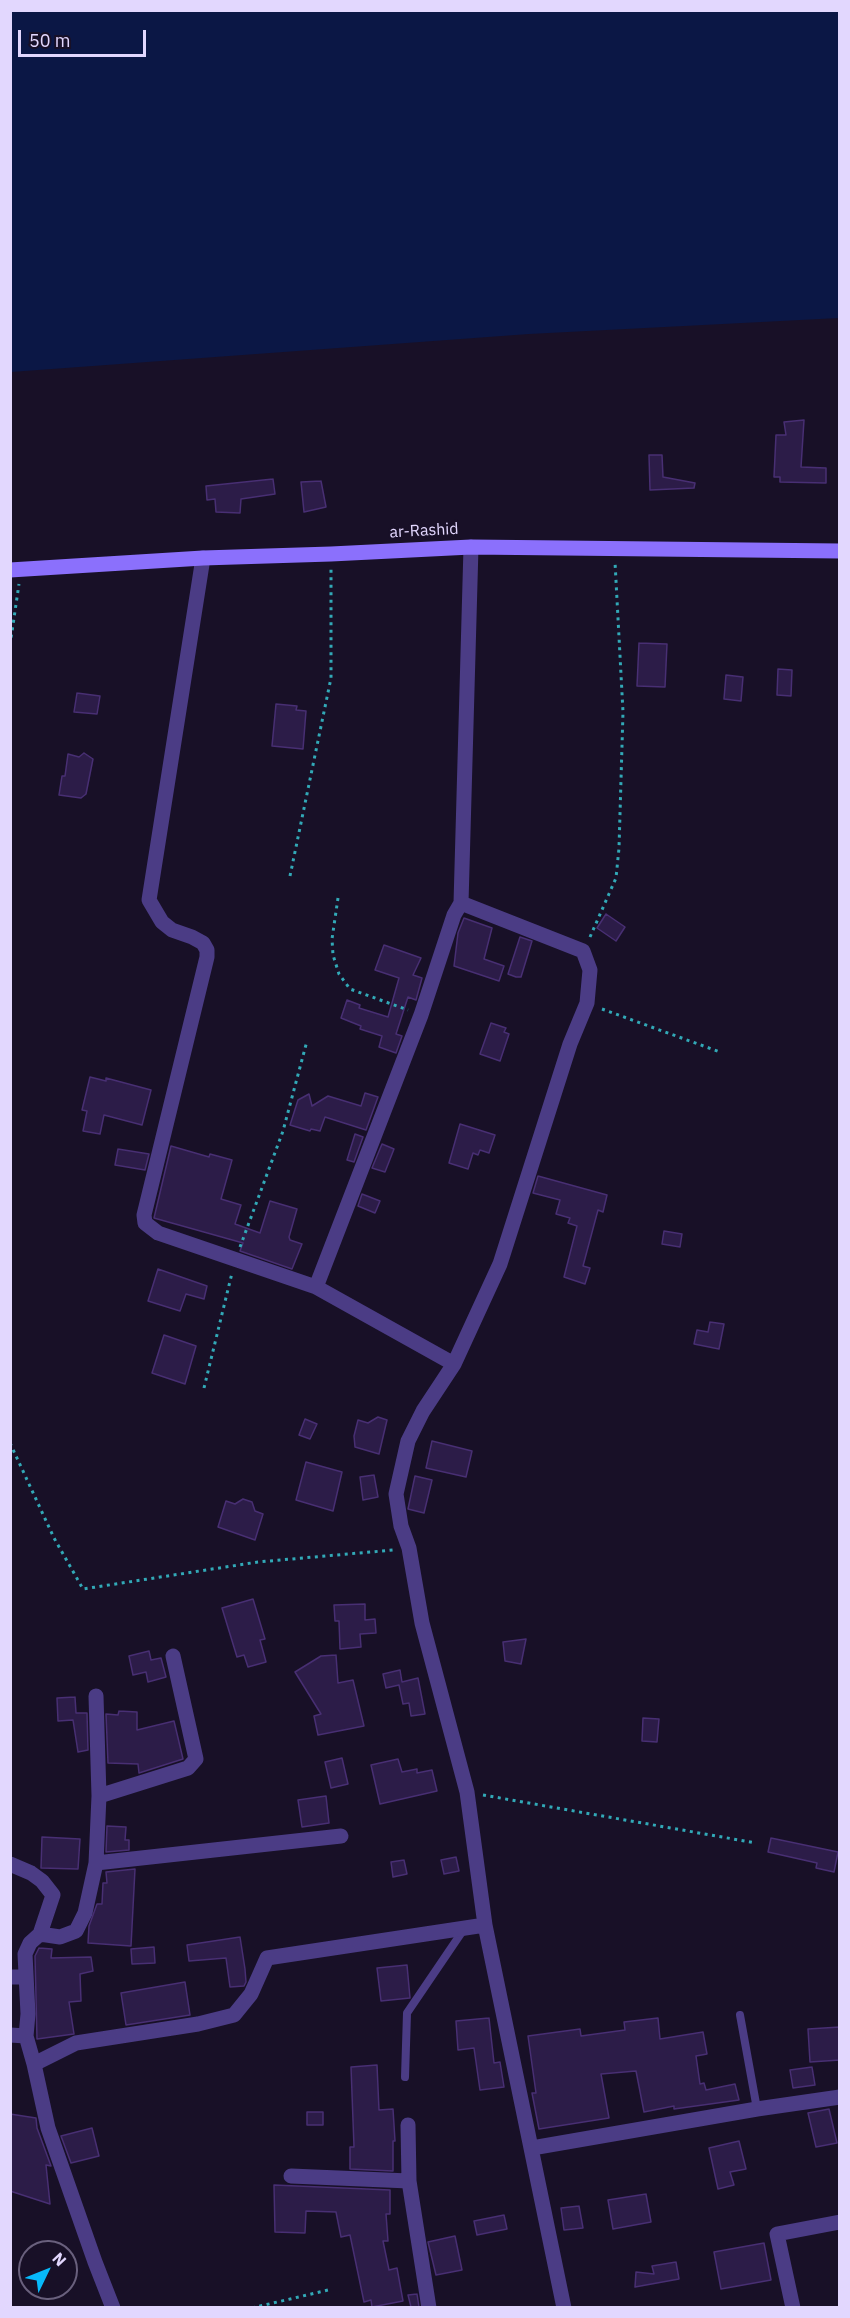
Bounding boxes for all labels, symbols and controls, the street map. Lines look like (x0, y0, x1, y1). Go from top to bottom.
scale bar (21, 18, 148, 56)
text: 50 m (29, 29, 71, 52)
street label: ar-Rashid (389, 520, 459, 542)
north arrow (18, 2240, 78, 2300)
text: N (48, 2248, 71, 2270)

